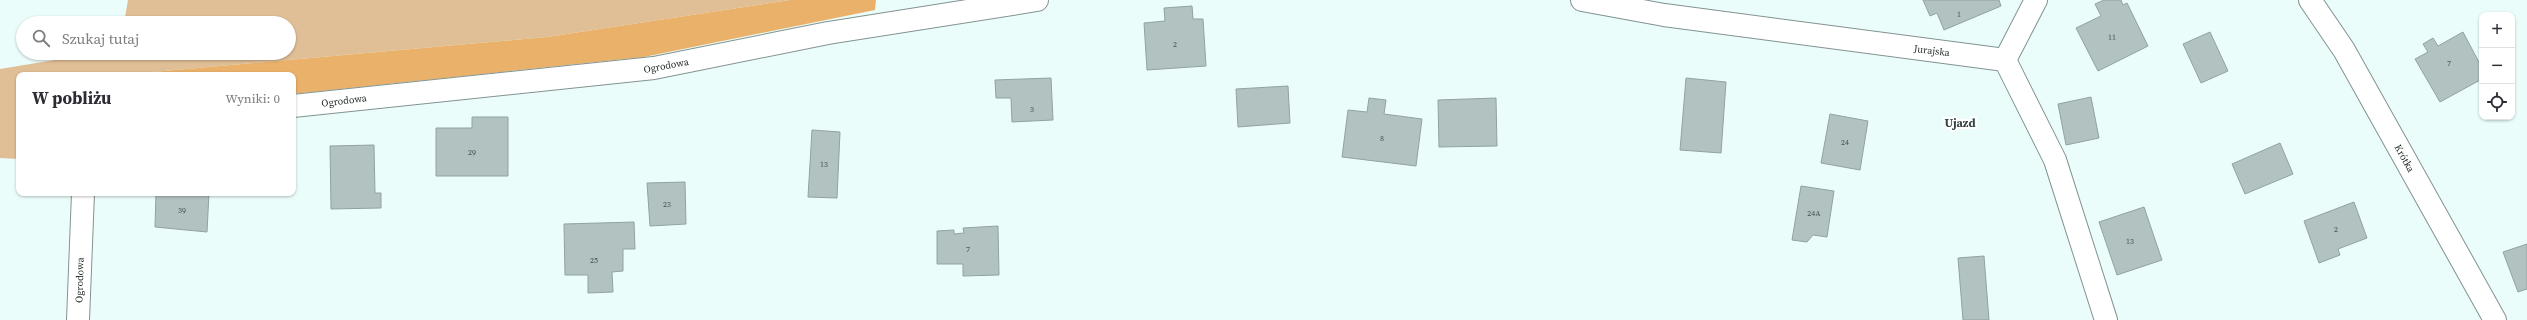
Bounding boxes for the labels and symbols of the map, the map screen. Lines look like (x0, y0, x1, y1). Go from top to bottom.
house number: 1 (1957, 9, 1961, 20)
house number: 11 (2108, 32, 2116, 43)
house number: 2 (1173, 39, 1177, 50)
street label: Jurajska (1912, 42, 1952, 59)
street label: Ogrodowa (642, 55, 691, 76)
house number: 7 (2447, 58, 2451, 69)
street label: Ogrodowa (321, 91, 368, 110)
house number: 3 (1030, 104, 1034, 115)
district label: Ujazd (1944, 115, 1976, 131)
house number: 8 (1380, 133, 1384, 144)
house number: 24 (1841, 137, 1849, 148)
street label: Krótka (2392, 142, 2418, 175)
house number: 29 (468, 147, 476, 158)
house number: 13 (820, 159, 828, 170)
house number: 23 (663, 199, 671, 210)
house number: 39 (178, 205, 186, 216)
house number: 24A (1807, 208, 1821, 219)
house number: 2 (2334, 224, 2338, 235)
house number: 13 (2126, 236, 2134, 247)
house number: 7 (966, 244, 970, 255)
house number: 25 (590, 255, 598, 266)
street label: Ogrodowa (72, 256, 87, 303)

